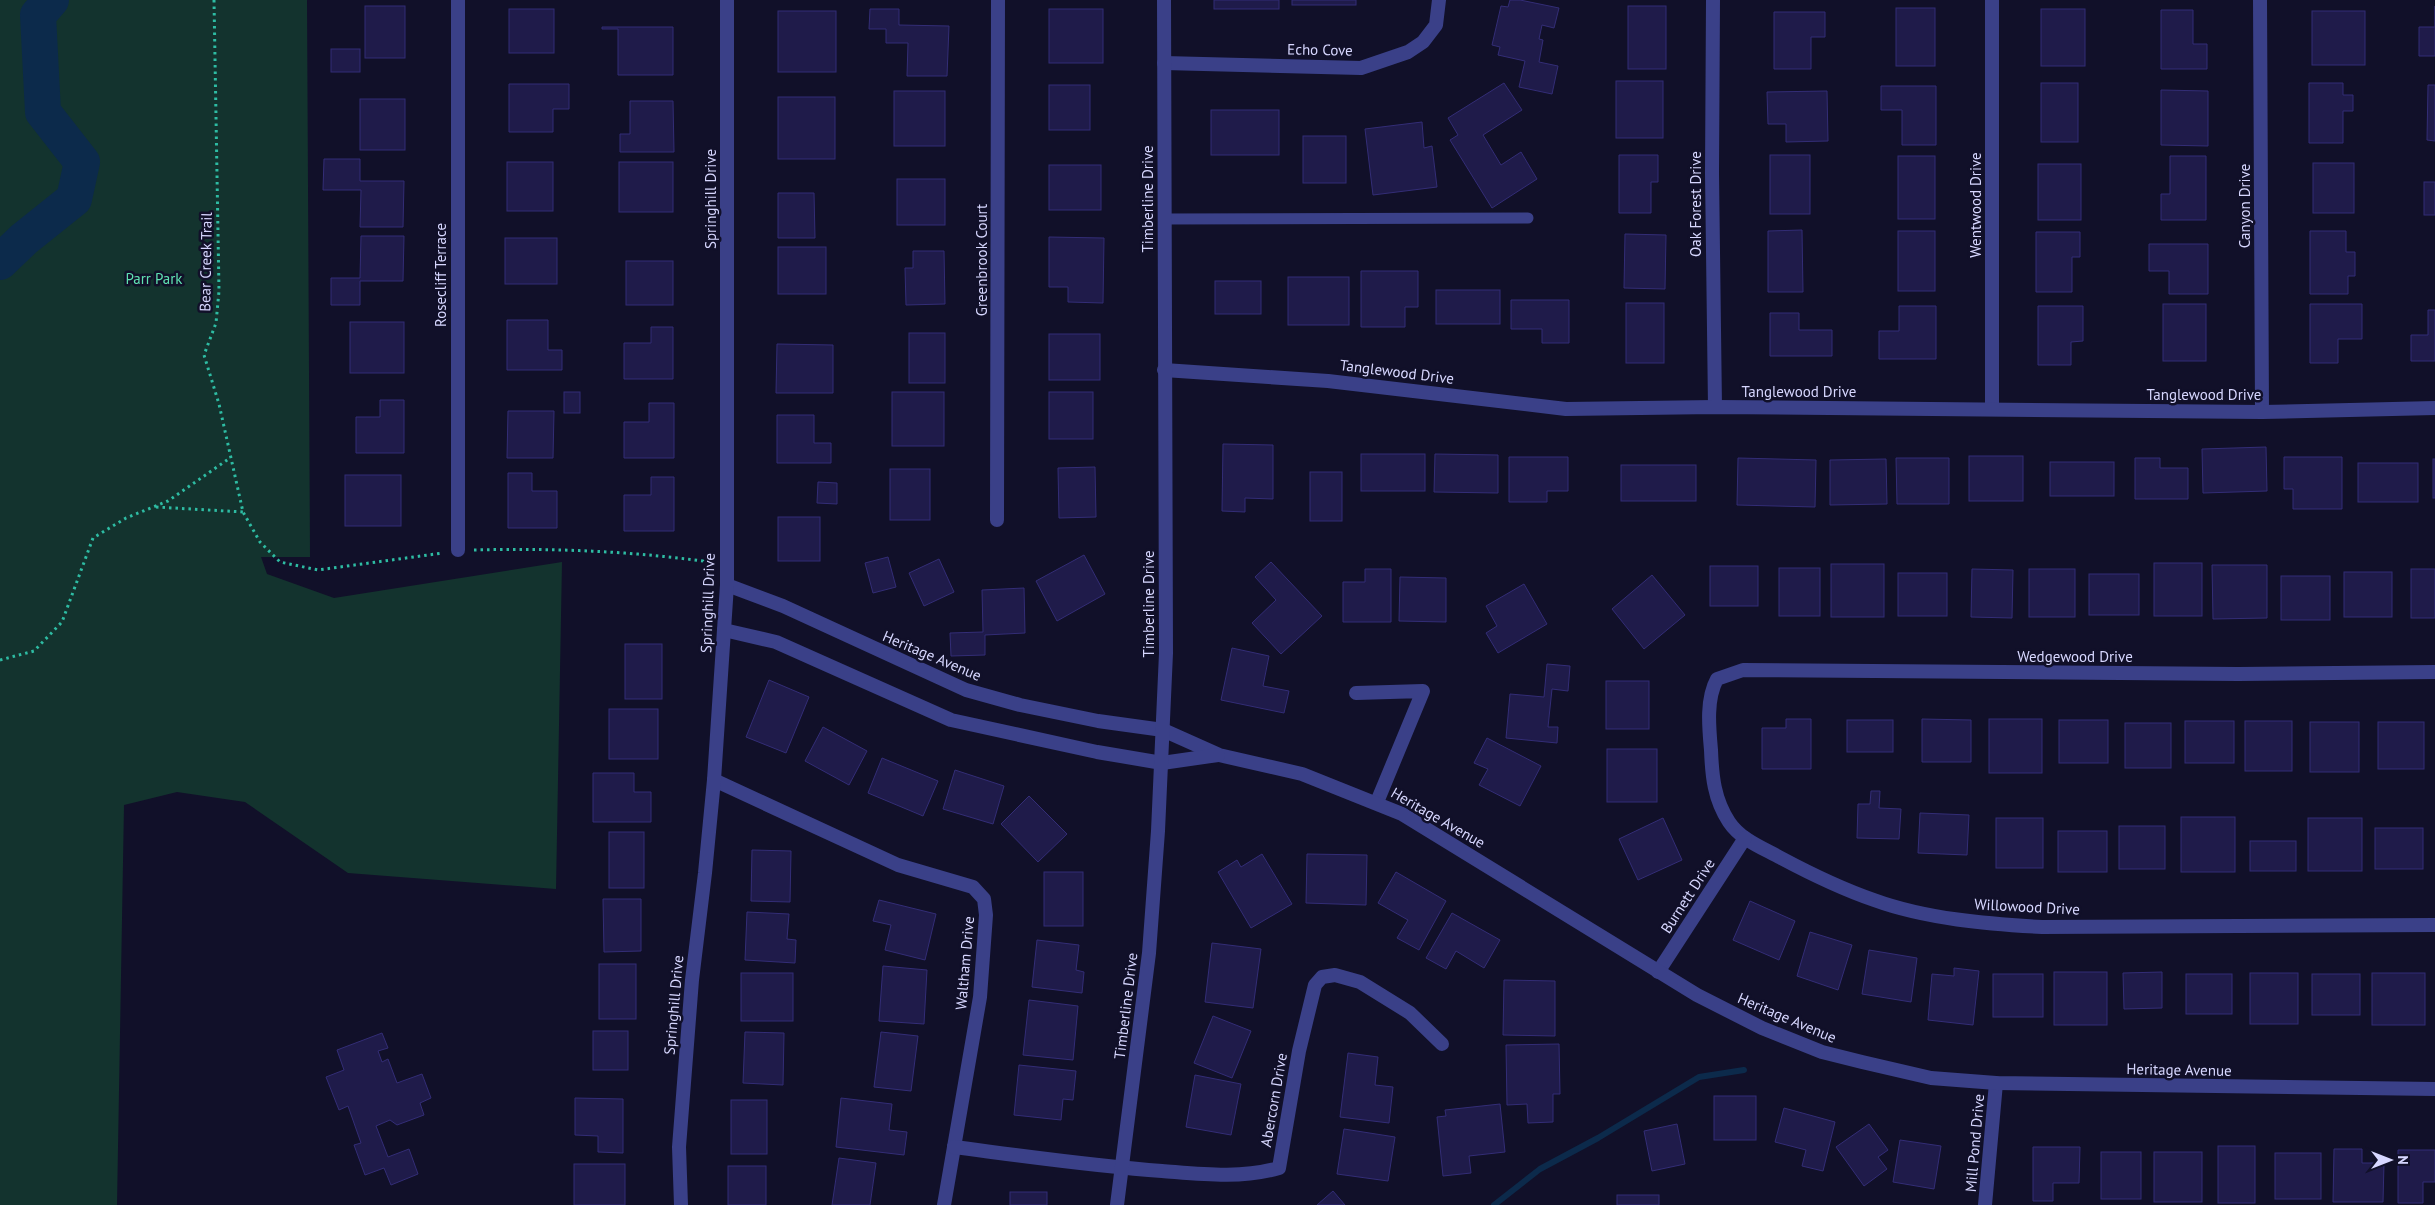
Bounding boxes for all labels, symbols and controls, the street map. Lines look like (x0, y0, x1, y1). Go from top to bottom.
street label: Echo Cove (1287, 39, 1353, 60)
street label: Timberline Drive (1138, 145, 1157, 253)
street label: Springhill Drive (701, 149, 720, 249)
street label: Oak Forest Drive (1686, 151, 1705, 257)
street label: Wentwood Drive (1966, 152, 1985, 258)
street label: Canyon Drive (2235, 164, 2254, 248)
street label: Greenbrook Court (972, 204, 991, 316)
street label: Bear Creek Trail (195, 212, 216, 312)
street label: Rosecliff Terrace (431, 223, 450, 327)
park label: Parr Park (125, 269, 183, 288)
street label: Tanglewood Drive (1339, 355, 1455, 388)
street label: Tanglewood Drive (1742, 382, 1856, 401)
street label: Tanglewood Drive (2147, 385, 2261, 404)
street label: Timberline Drive (1139, 550, 1158, 658)
street label: Springhill Drive (696, 553, 719, 653)
street label: Heritage Avenue (880, 626, 984, 685)
street label: Wedgewood Drive (2017, 647, 2133, 666)
street label: Heritage Avenue (1388, 783, 1489, 852)
street label: Burnett Drive (1656, 855, 1719, 937)
street label: Willowood Drive (1974, 894, 2080, 919)
street label: Waltham Drive (951, 915, 978, 1011)
street label: Timberline Drive (1110, 952, 1141, 1060)
street label: Springhill Drive (660, 954, 687, 1056)
street label: Heritage Avenue (1735, 988, 1839, 1047)
street label: Abercorn Drive (1256, 1051, 1291, 1148)
street label: Heritage Avenue (2126, 1059, 2232, 1080)
street label: Mill Pond Drive (1961, 1093, 1988, 1193)
north arrow (2365, 1135, 2415, 1185)
text: N (2394, 1155, 2412, 1165)

